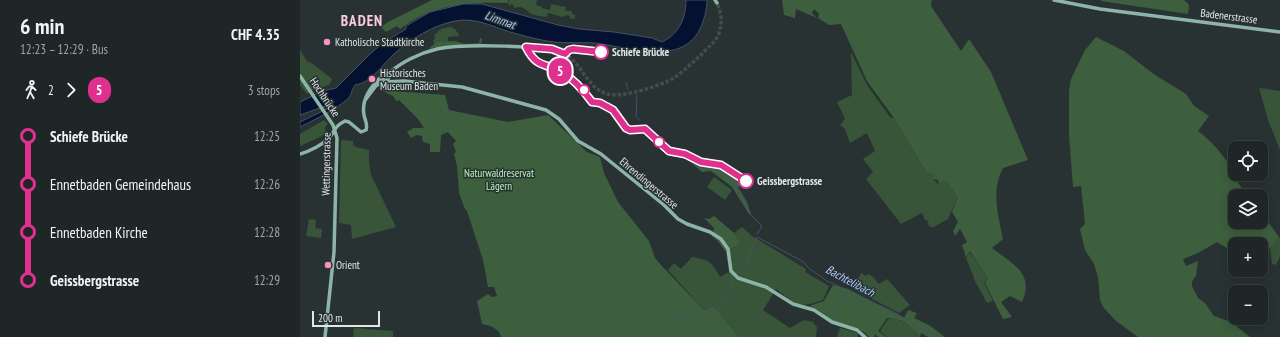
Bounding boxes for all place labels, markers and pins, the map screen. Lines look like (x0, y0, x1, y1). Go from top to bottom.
place label: Katholische Stadtkirche (335, 35, 425, 49)
marker: Katholische Stadtkirche (322, 37, 332, 47)
marker: Schiefe Brücke (593, 44, 609, 60)
place label: Schiefe Brücke (612, 45, 669, 59)
place label: Historisches Museum Baden (380, 66, 438, 93)
marker: Historisches Museum Baden (367, 74, 377, 84)
unlabelled marker (578, 84, 590, 96)
unlabelled marker (653, 136, 665, 148)
marker: Geissbergstrasse (738, 173, 754, 189)
place label: Geissbergstrasse (757, 174, 823, 188)
place label: Orient (336, 258, 360, 272)
marker: Orient (323, 260, 333, 270)

